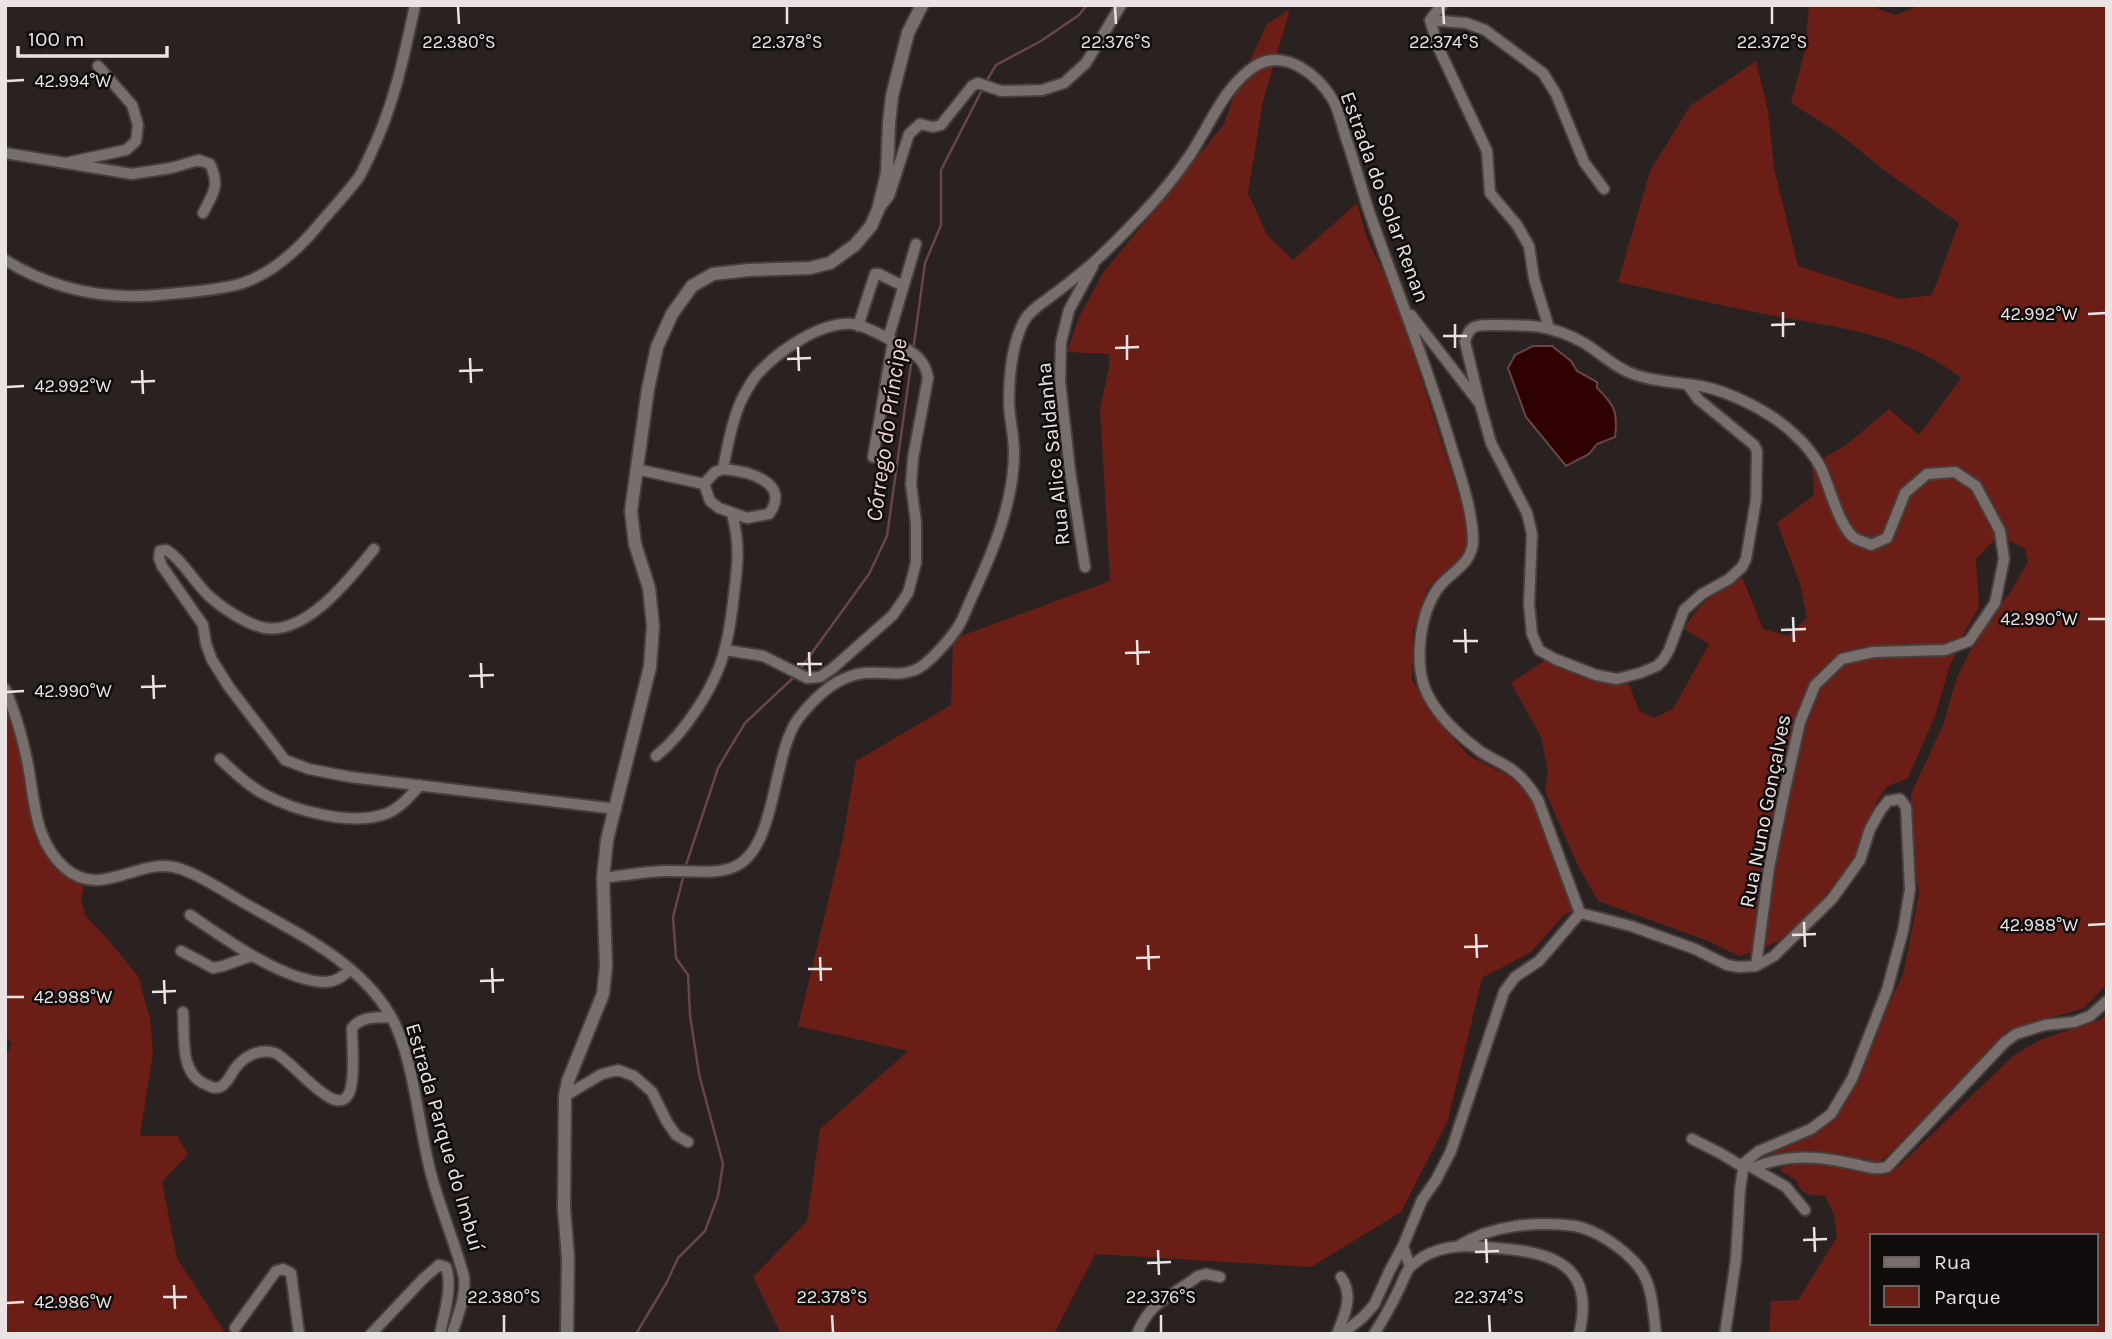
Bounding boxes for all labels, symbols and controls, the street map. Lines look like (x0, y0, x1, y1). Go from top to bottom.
scale bar (18, 14, 166, 58)
text: 100 m (28, 27, 85, 51)
text: 22.380°S (422, 31, 496, 53)
text: 22.378°S (751, 31, 823, 53)
text: 22.376°S (1081, 31, 1151, 53)
text: 22.374°S (1409, 31, 1479, 53)
text: 22.372°S (1737, 31, 1807, 53)
text: 42.994°W (35, 70, 111, 92)
street label: Estrada do Solar Renan (1336, 88, 1434, 306)
text: 42.992°W (2000, 303, 2078, 325)
water label: Córrego do Príncipe (860, 336, 913, 523)
street label: Rua Alice Saldanha (1031, 361, 1075, 547)
text: 42.992°W (34, 375, 112, 397)
text: 42.990°W (2000, 608, 2078, 630)
text: 42.990°W (34, 680, 112, 702)
street label: Rua Nuno Gonçalves (1734, 712, 1796, 910)
text: 42.988°W (2000, 914, 2078, 936)
text: 42.988°W (34, 986, 112, 1008)
street label: Estrada Parque do Imbuí (401, 1020, 489, 1255)
legend (1870, 1234, 2098, 1325)
text: Rua (1934, 1250, 1971, 1274)
text: Parque (1934, 1285, 2001, 1309)
text: 22.380°S (467, 1286, 541, 1308)
text: 22.378°S (796, 1286, 868, 1308)
text: 22.376°S (1126, 1286, 1196, 1308)
text: 22.374°S (1454, 1286, 1524, 1308)
text: 42.986°W (34, 1291, 112, 1313)

